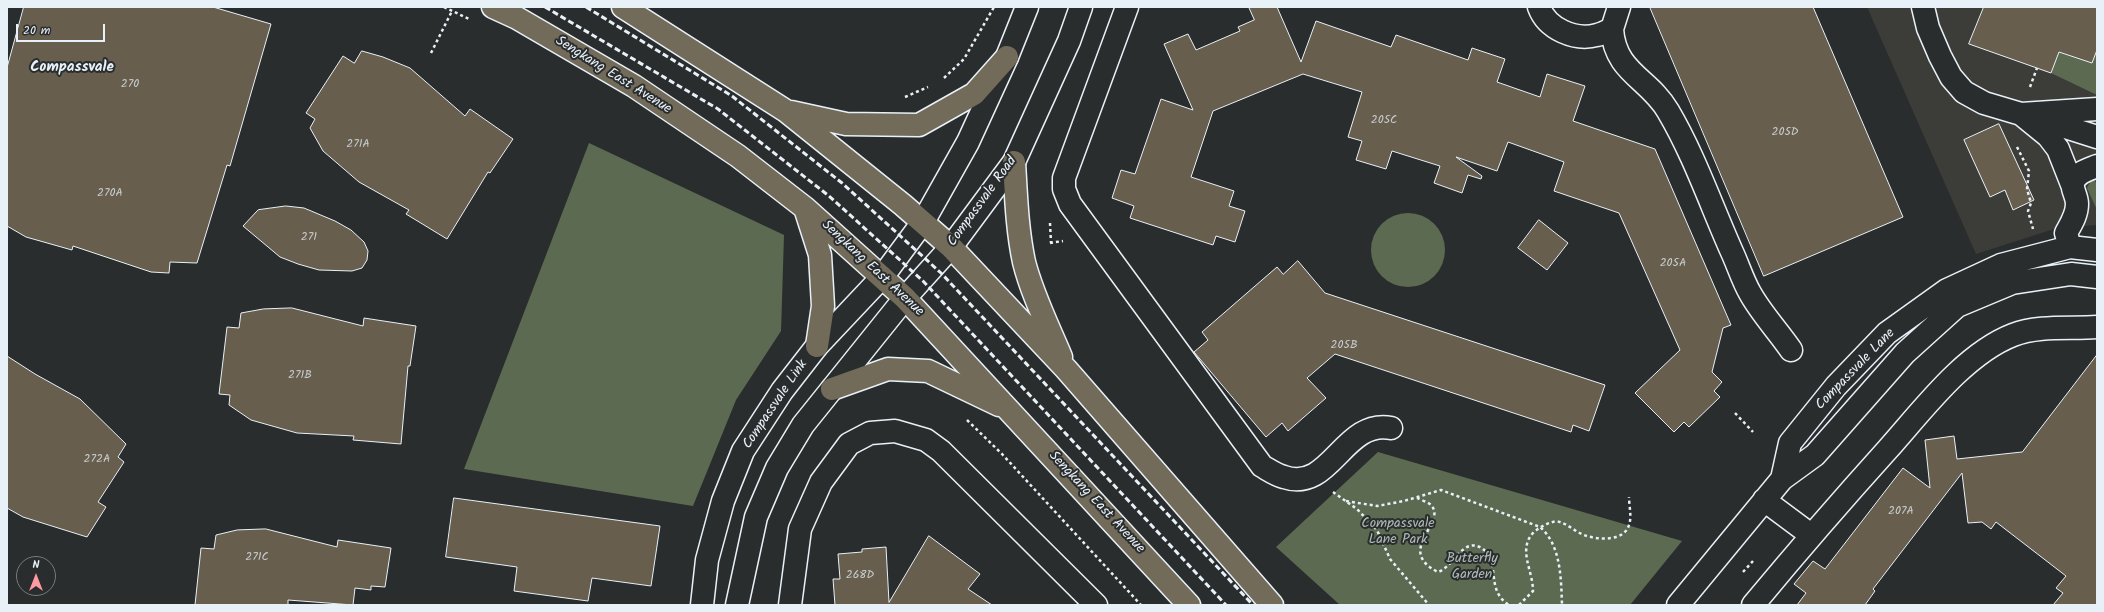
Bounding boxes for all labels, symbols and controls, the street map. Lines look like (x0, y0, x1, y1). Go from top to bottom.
scale bar (18, 16, 107, 42)
text: 20 m (23, 21, 50, 40)
street label: Sengkang East Avenue (552, 33, 674, 119)
district label: Compassvale (30, 59, 114, 77)
house number: 270 (121, 78, 139, 92)
house number: 205C (1371, 114, 1397, 128)
house number: 205D (1771, 126, 1799, 140)
house number: 271A (346, 138, 370, 152)
street label: Compassvale Road (945, 154, 1021, 250)
house number: 270A (97, 187, 123, 201)
street label: Sengkang East Avenue (817, 217, 927, 321)
house number: 271 (301, 231, 317, 245)
house number: 205A (1660, 257, 1686, 271)
street label: Compassvale Lane (1813, 326, 1899, 414)
house number: 205B (1330, 339, 1358, 353)
street label: Compassvale Link (740, 357, 812, 453)
house number: 271B (288, 369, 312, 383)
street label: Sengkang East Avenue (1044, 448, 1148, 558)
house number: 272A (84, 453, 110, 467)
house number: 207A (1888, 505, 1914, 519)
park label: Compassvale Lane Park (1361, 517, 1435, 550)
house number: 271C (245, 551, 269, 565)
park label: Butterfly Garden (1446, 552, 1498, 584)
north arrow (16, 556, 56, 596)
text: N (33, 556, 39, 574)
house number: 268D (846, 569, 874, 583)

